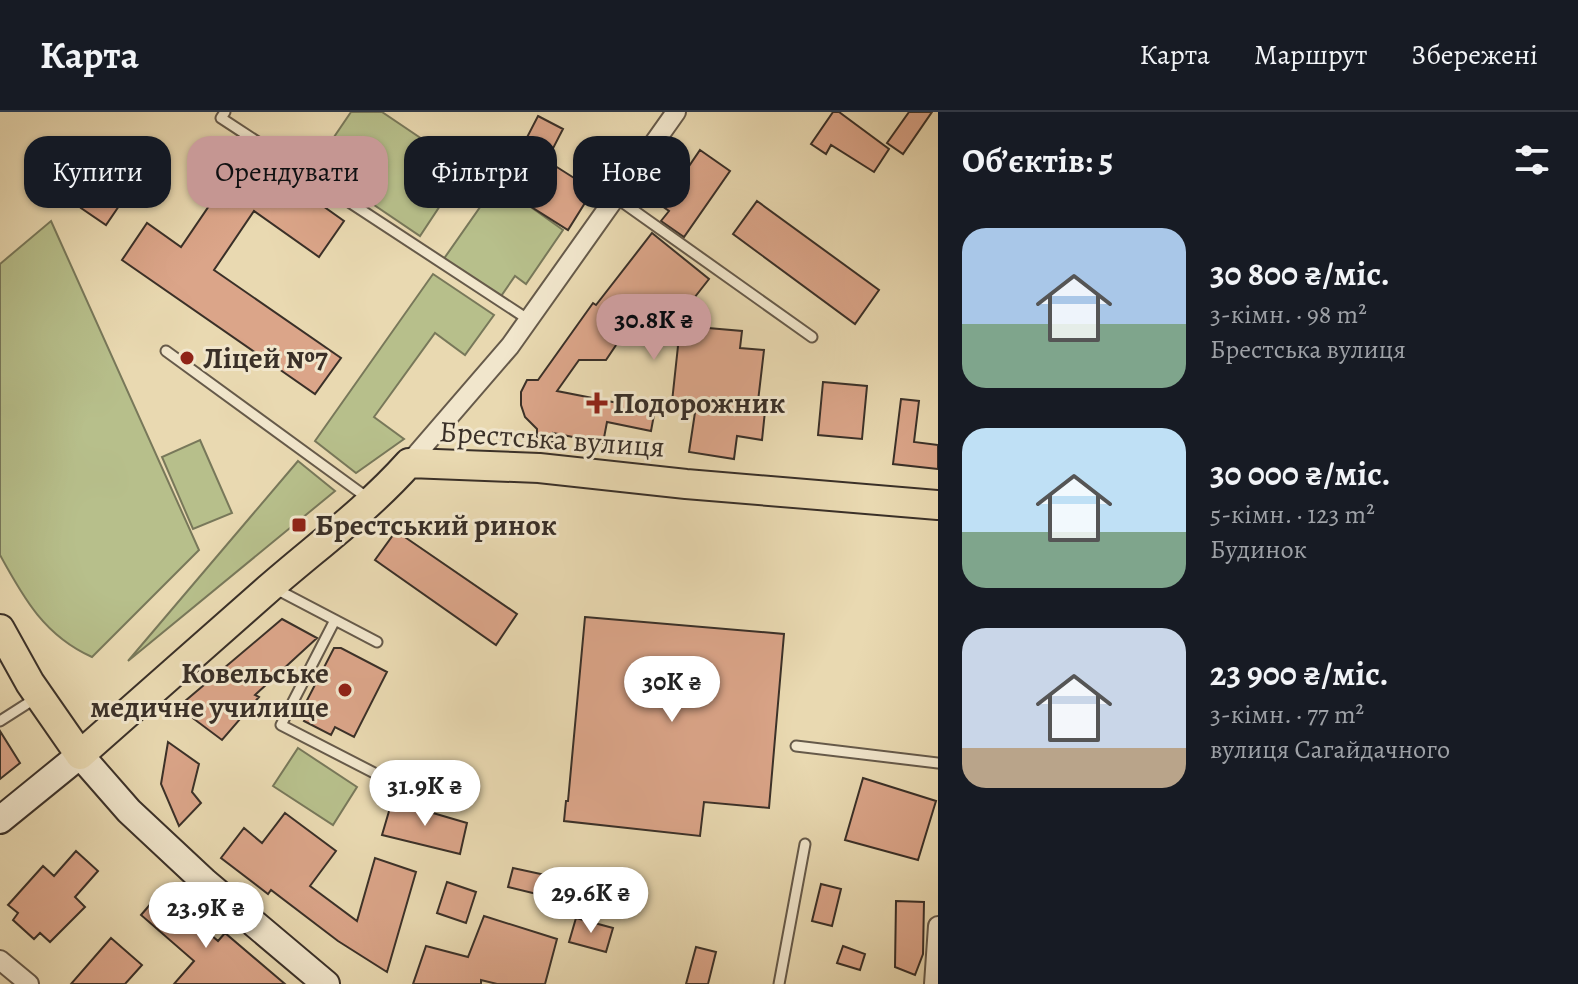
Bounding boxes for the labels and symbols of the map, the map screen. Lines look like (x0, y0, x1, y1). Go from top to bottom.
pin: 30.8K ₴ (580, 294, 728, 362)
place label: Ліцей №7 (203, 338, 328, 378)
marker: Ліцей №7 (178, 349, 196, 367)
place label: Подорожник (613, 383, 786, 423)
marker: Подорожник (588, 394, 606, 412)
street label: Брестська вулиця (438, 411, 666, 467)
place label: Брестський ринок (315, 505, 557, 545)
marker: Брестський ринок (290, 516, 308, 534)
place label: Ковельське медичне училище (90, 653, 329, 727)
pin: 30K ₴ (616, 656, 728, 724)
marker: Ковельське медичне училище (336, 681, 354, 699)
pin: 31.9K ₴ (351, 760, 499, 828)
pin: 29.6K ₴ (517, 867, 665, 935)
pin: 23.9K ₴ (132, 882, 280, 950)

